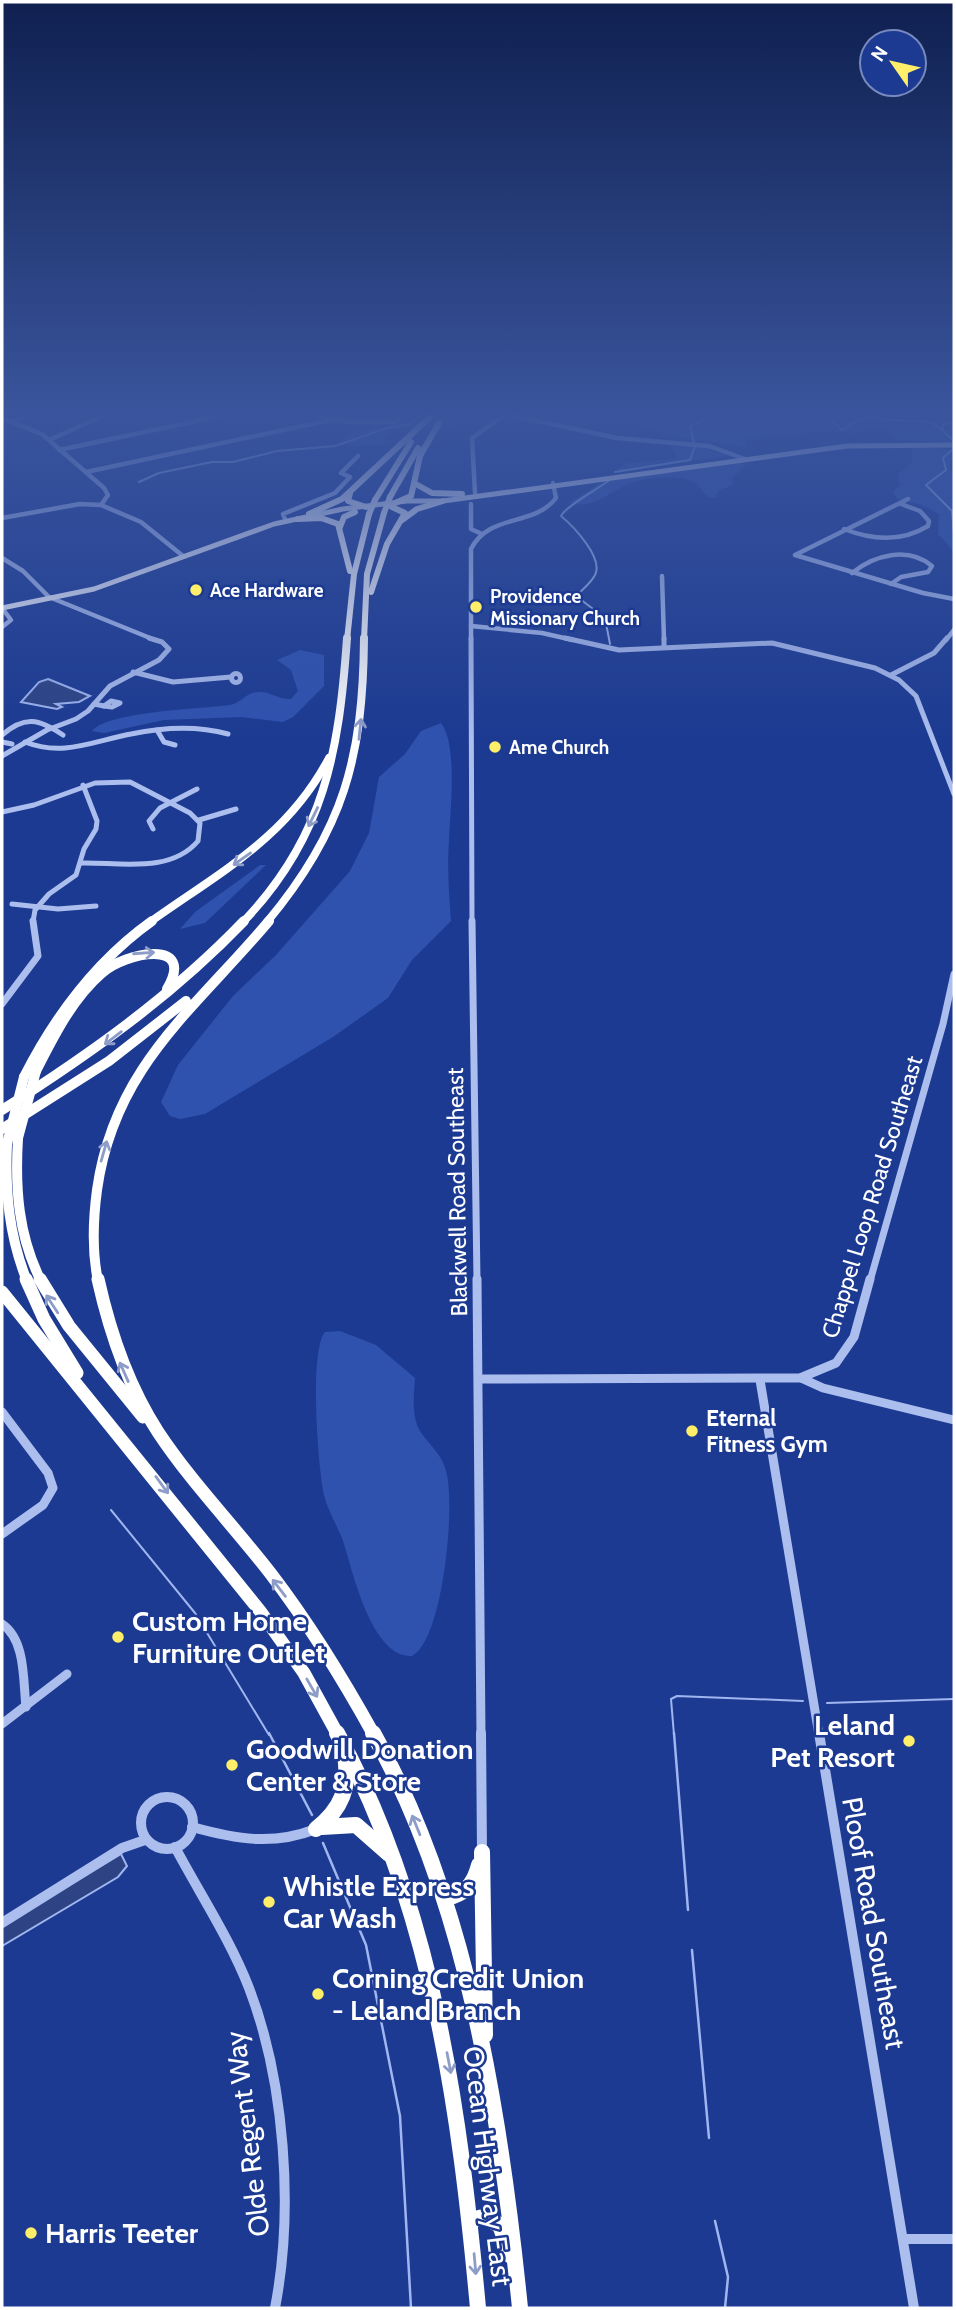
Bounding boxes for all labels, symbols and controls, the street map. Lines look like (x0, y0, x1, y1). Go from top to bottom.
north arrow (858, 28, 928, 98)
text: N (866, 42, 893, 66)
place label: Ace Hardware (210, 579, 324, 602)
marker: Ace Hardware (188, 582, 204, 598)
place label: Providence Missionary Church (490, 585, 640, 630)
marker: Providence Missionary Church (468, 599, 484, 615)
one-way arrow (353, 719, 366, 741)
place label: Ame Church (509, 736, 609, 759)
marker: Ame Church (487, 739, 503, 755)
one-way arrow (306, 806, 320, 827)
one-way arrow (233, 852, 252, 866)
one-way arrow (132, 947, 155, 960)
one-way arrow (104, 1030, 123, 1045)
street label: Chappel Loop Road Southeast (816, 1052, 928, 1342)
street label: Blackwell Road Southeast (441, 1067, 473, 1317)
one-way arrow (99, 1140, 112, 1162)
one-way arrow (45, 1295, 59, 1314)
one-way arrow (117, 1362, 130, 1383)
place label: Eternal Fitness Gym (706, 1404, 828, 1458)
marker: Eternal Fitness Gym (684, 1423, 700, 1439)
one-way arrow (154, 1476, 169, 1495)
one-way arrow (272, 1579, 287, 1597)
place label: Custom Home Furniture Outlet (132, 1604, 325, 1670)
marker: Custom Home Furniture Outlet (110, 1629, 126, 1645)
one-way arrow (305, 1677, 319, 1697)
place label: Leland Pet Resort (770, 1708, 895, 1774)
place label: Goodwill Donation Center & Store (246, 1732, 473, 1798)
marker: Leland Pet Resort (901, 1733, 917, 1749)
marker: Goodwill Donation Center & Store (224, 1757, 240, 1773)
street label: Ploof Road Southeast (835, 1794, 913, 2052)
one-way arrow (408, 1815, 421, 1837)
place label: Whistle Express Car Wash (283, 1869, 474, 1935)
marker: Whistle Express Car Wash (261, 1894, 277, 1910)
place label: Corning Credit Union - Leland Branch (332, 1961, 584, 2027)
marker: Corning Credit Union - Leland Branch (310, 1986, 326, 2002)
street label: Olde Regent Way (218, 2029, 276, 2239)
street label: Ocean Highway East (456, 2044, 520, 2288)
one-way arrow (442, 2051, 456, 2074)
place label: Harris Teeter (45, 2216, 199, 2250)
marker: Harris Teeter (23, 2225, 39, 2241)
one-way arrow (469, 2252, 482, 2275)

